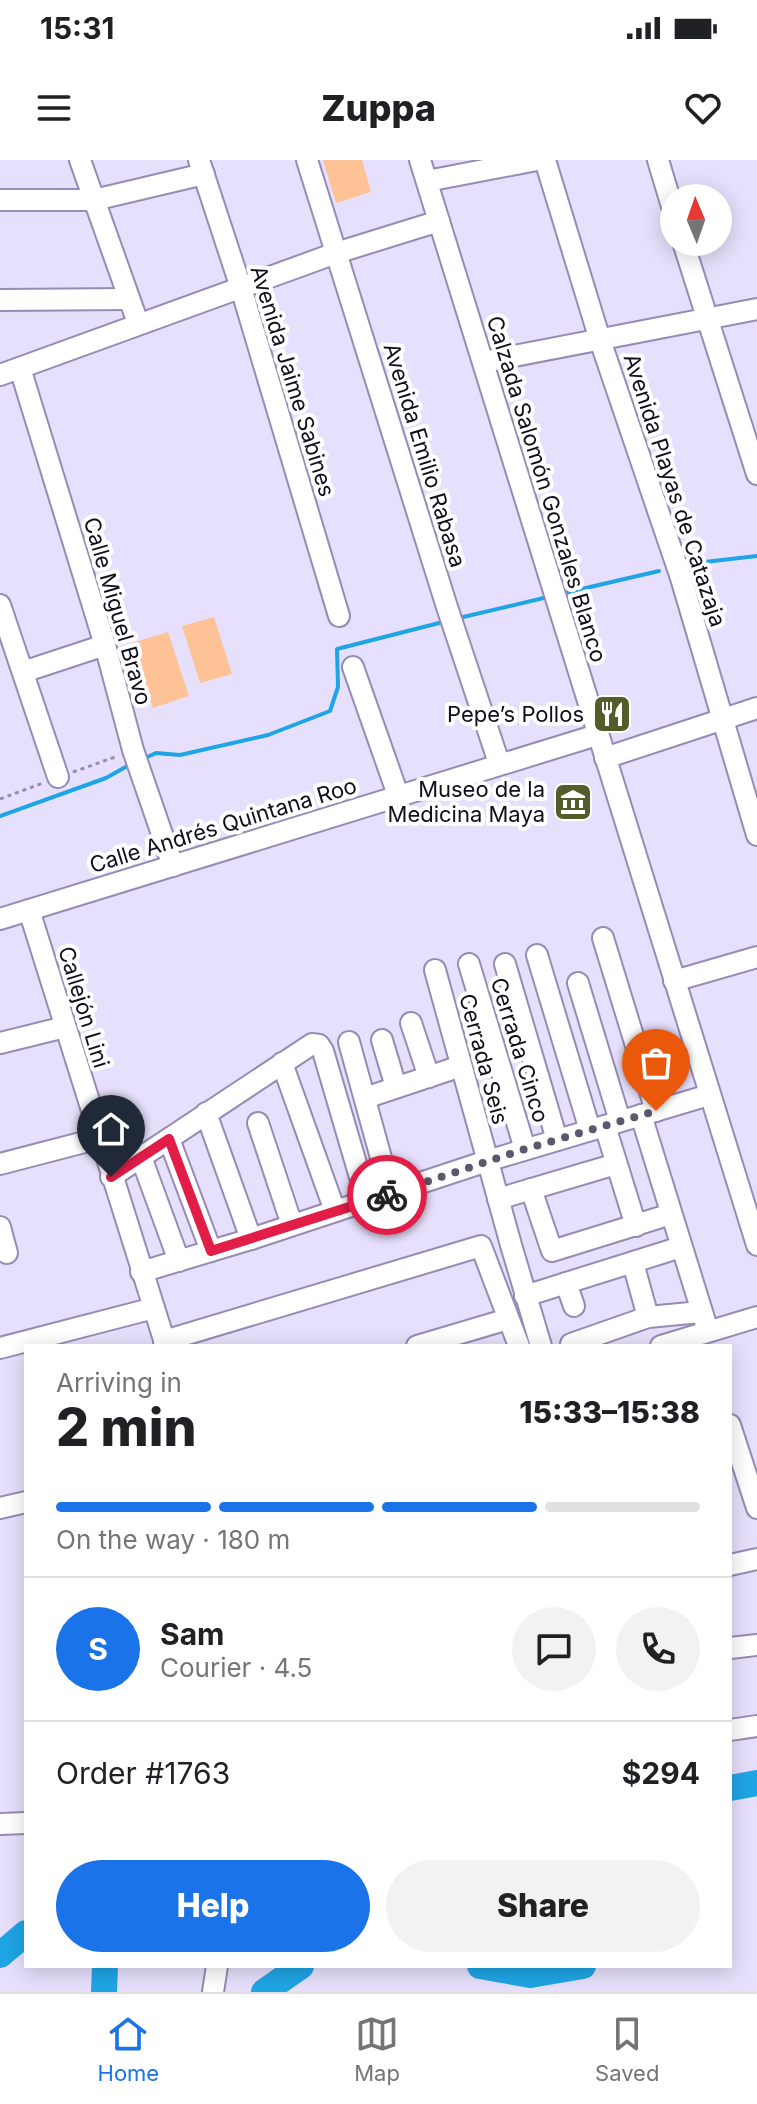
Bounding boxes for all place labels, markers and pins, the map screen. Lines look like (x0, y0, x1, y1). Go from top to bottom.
restaurant icon: Pepe’s Pollos (591, 693, 633, 735)
place label: Pepe’s Pollos (447, 701, 584, 727)
place label: Museo de la Medicina Maya (388, 776, 545, 827)
museum icon: Museo de la Medicina Maya (552, 781, 594, 823)
pin (622, 1029, 690, 1111)
pin (77, 1095, 145, 1177)

